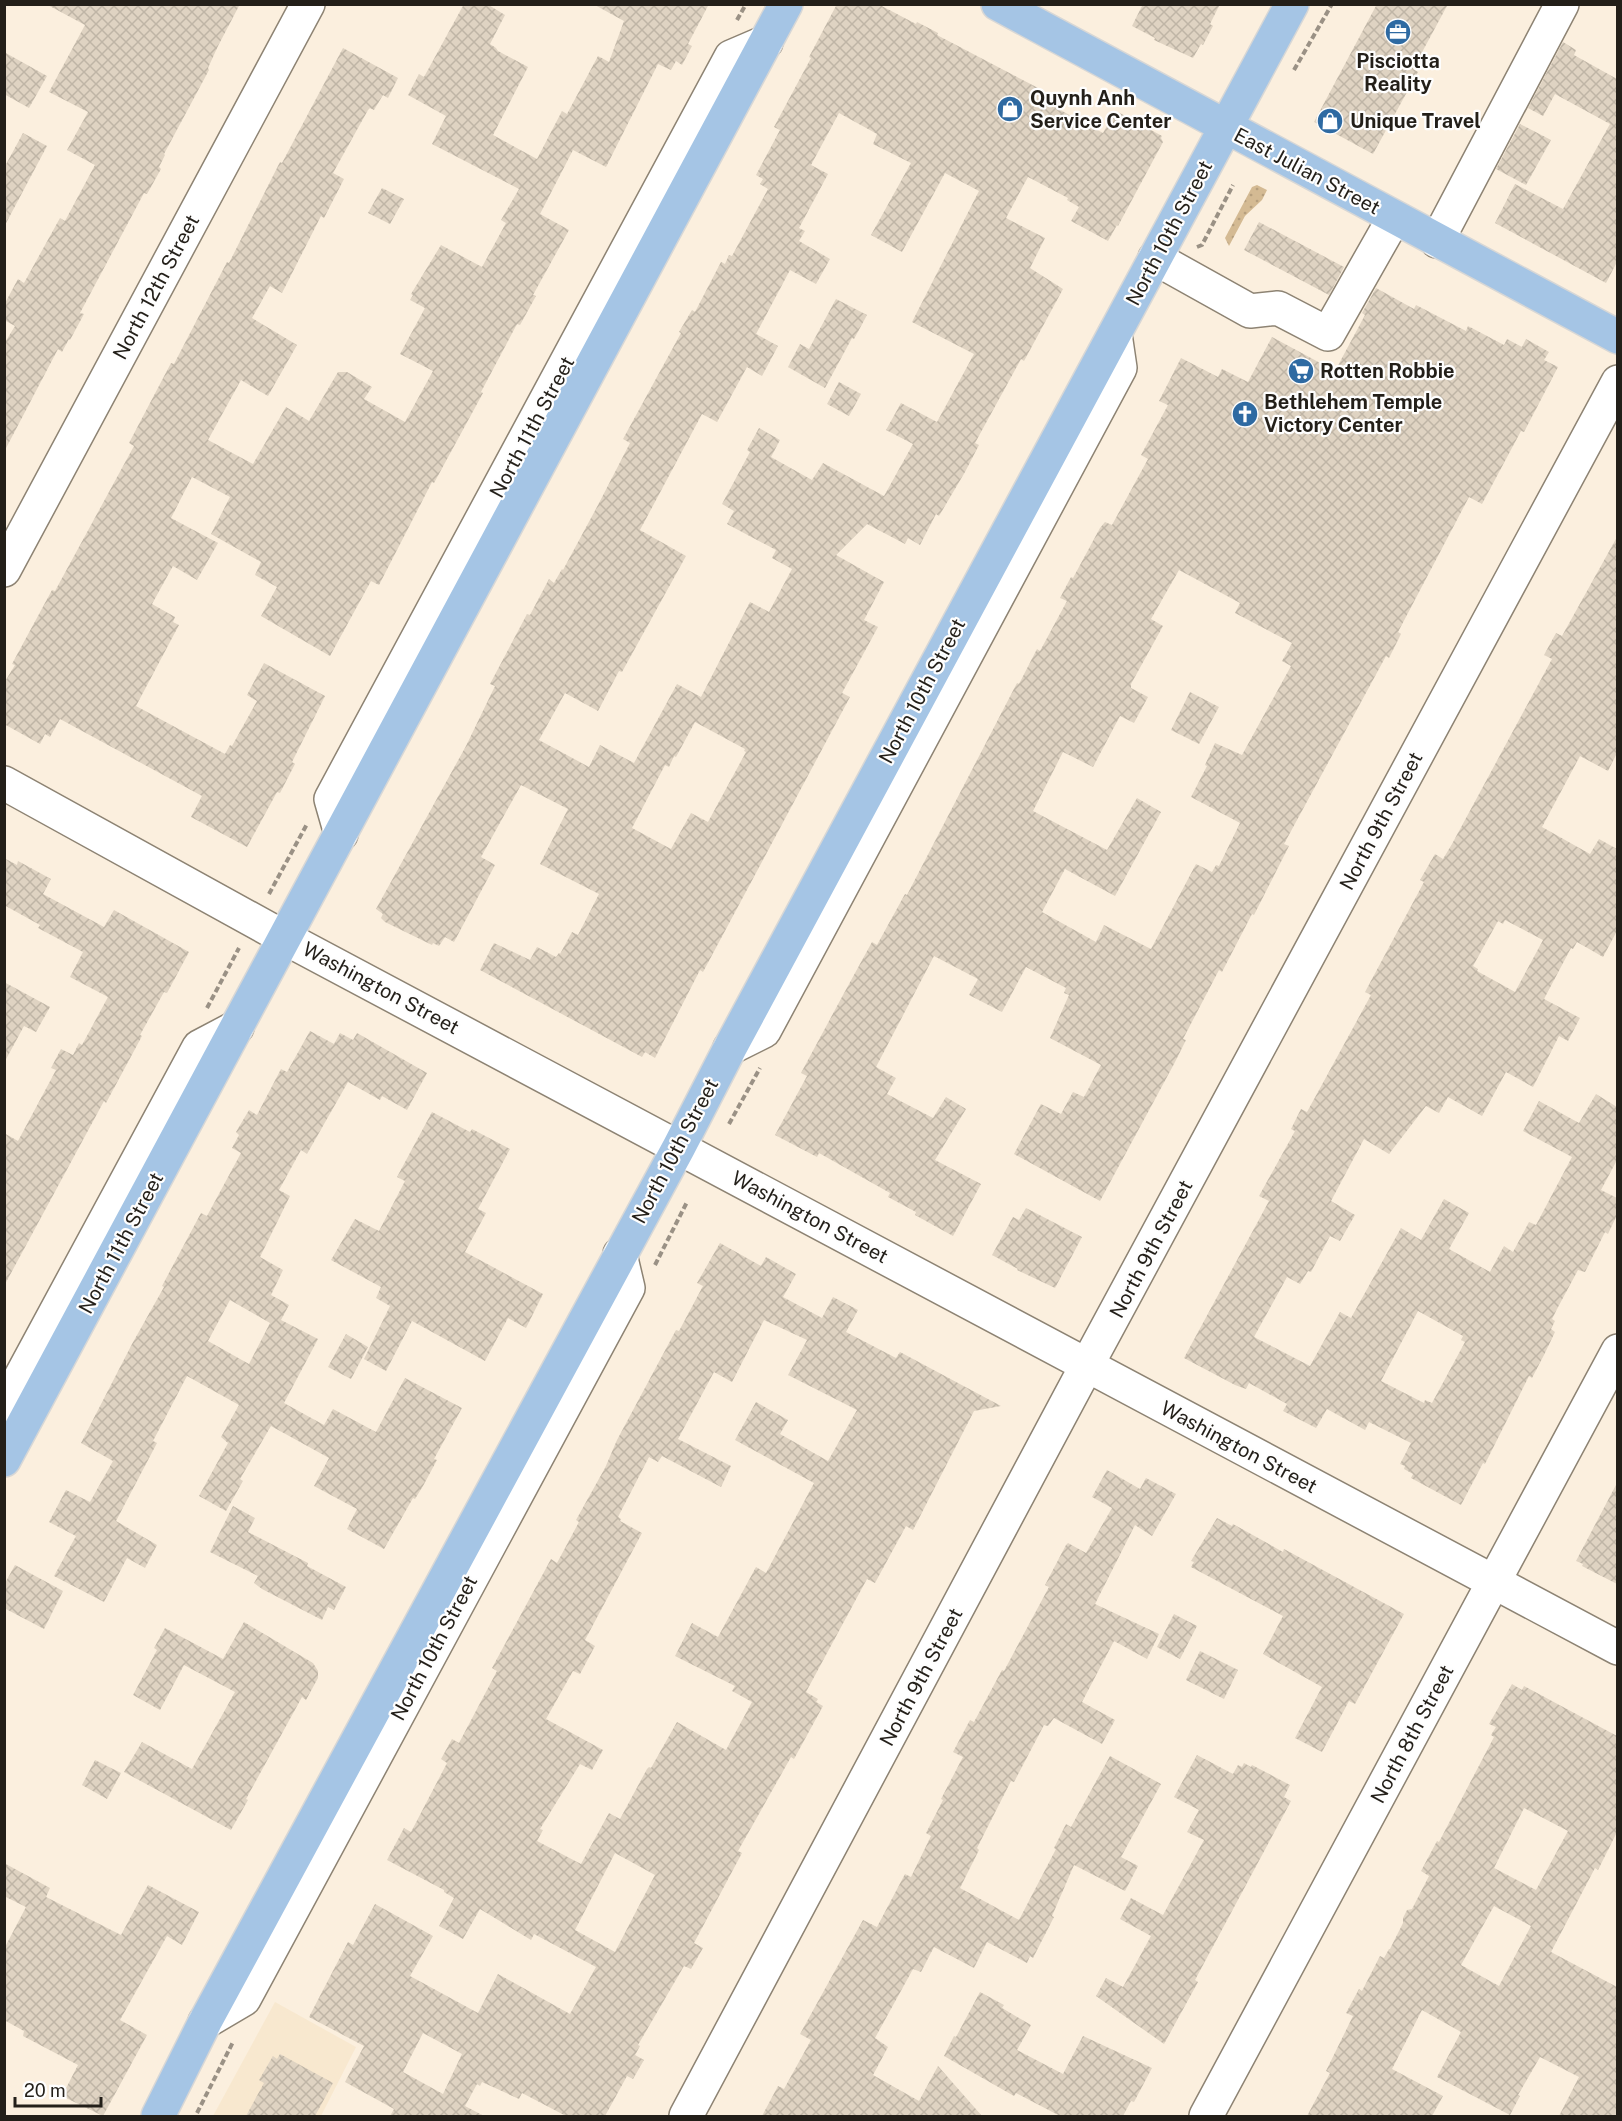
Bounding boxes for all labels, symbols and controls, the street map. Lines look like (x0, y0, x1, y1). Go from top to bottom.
office icon: Pisciotta Reality (1383, 17, 1413, 47)
place label: Pisciotta Reality (1356, 49, 1440, 96)
place label: Quynh Anh Service Center (1030, 86, 1172, 133)
shop icon: Quynh Anh Service Center (995, 94, 1025, 124)
shop icon: Unique Travel (1315, 106, 1345, 136)
place label: Unique Travel (1350, 109, 1481, 133)
street label: East Julian Street (1230, 122, 1384, 220)
street label: North 10th Street (1121, 156, 1217, 310)
street label: North 12th Street (108, 210, 204, 364)
street label: North 11th Street (485, 352, 579, 502)
supermarket icon: Rotten Robbie (1286, 356, 1316, 386)
place label: Rotten Robbie (1320, 359, 1455, 383)
place label: Bethlehem Temple Victory Center (1264, 390, 1442, 437)
church icon: Bethlehem Temple Victory Center (1230, 399, 1260, 429)
street label: North 10th Street (874, 614, 970, 768)
street label: North 9th Street (1334, 748, 1428, 894)
street label: Washington Street (299, 937, 463, 1039)
street label: North 10th Street (627, 1074, 723, 1228)
street label: Washington Street (728, 1166, 892, 1268)
street label: North 11th Street (74, 1168, 168, 1318)
street label: North 9th Street (1104, 1176, 1198, 1322)
street label: Washington Street (1157, 1396, 1321, 1498)
street label: North 10th Street (386, 1571, 482, 1725)
street label: North 9th Street (874, 1604, 968, 1750)
street label: North 8th Street (1365, 1661, 1459, 1807)
scale bar (15, 2070, 100, 2108)
text: 20 m (24, 2080, 66, 2101)

